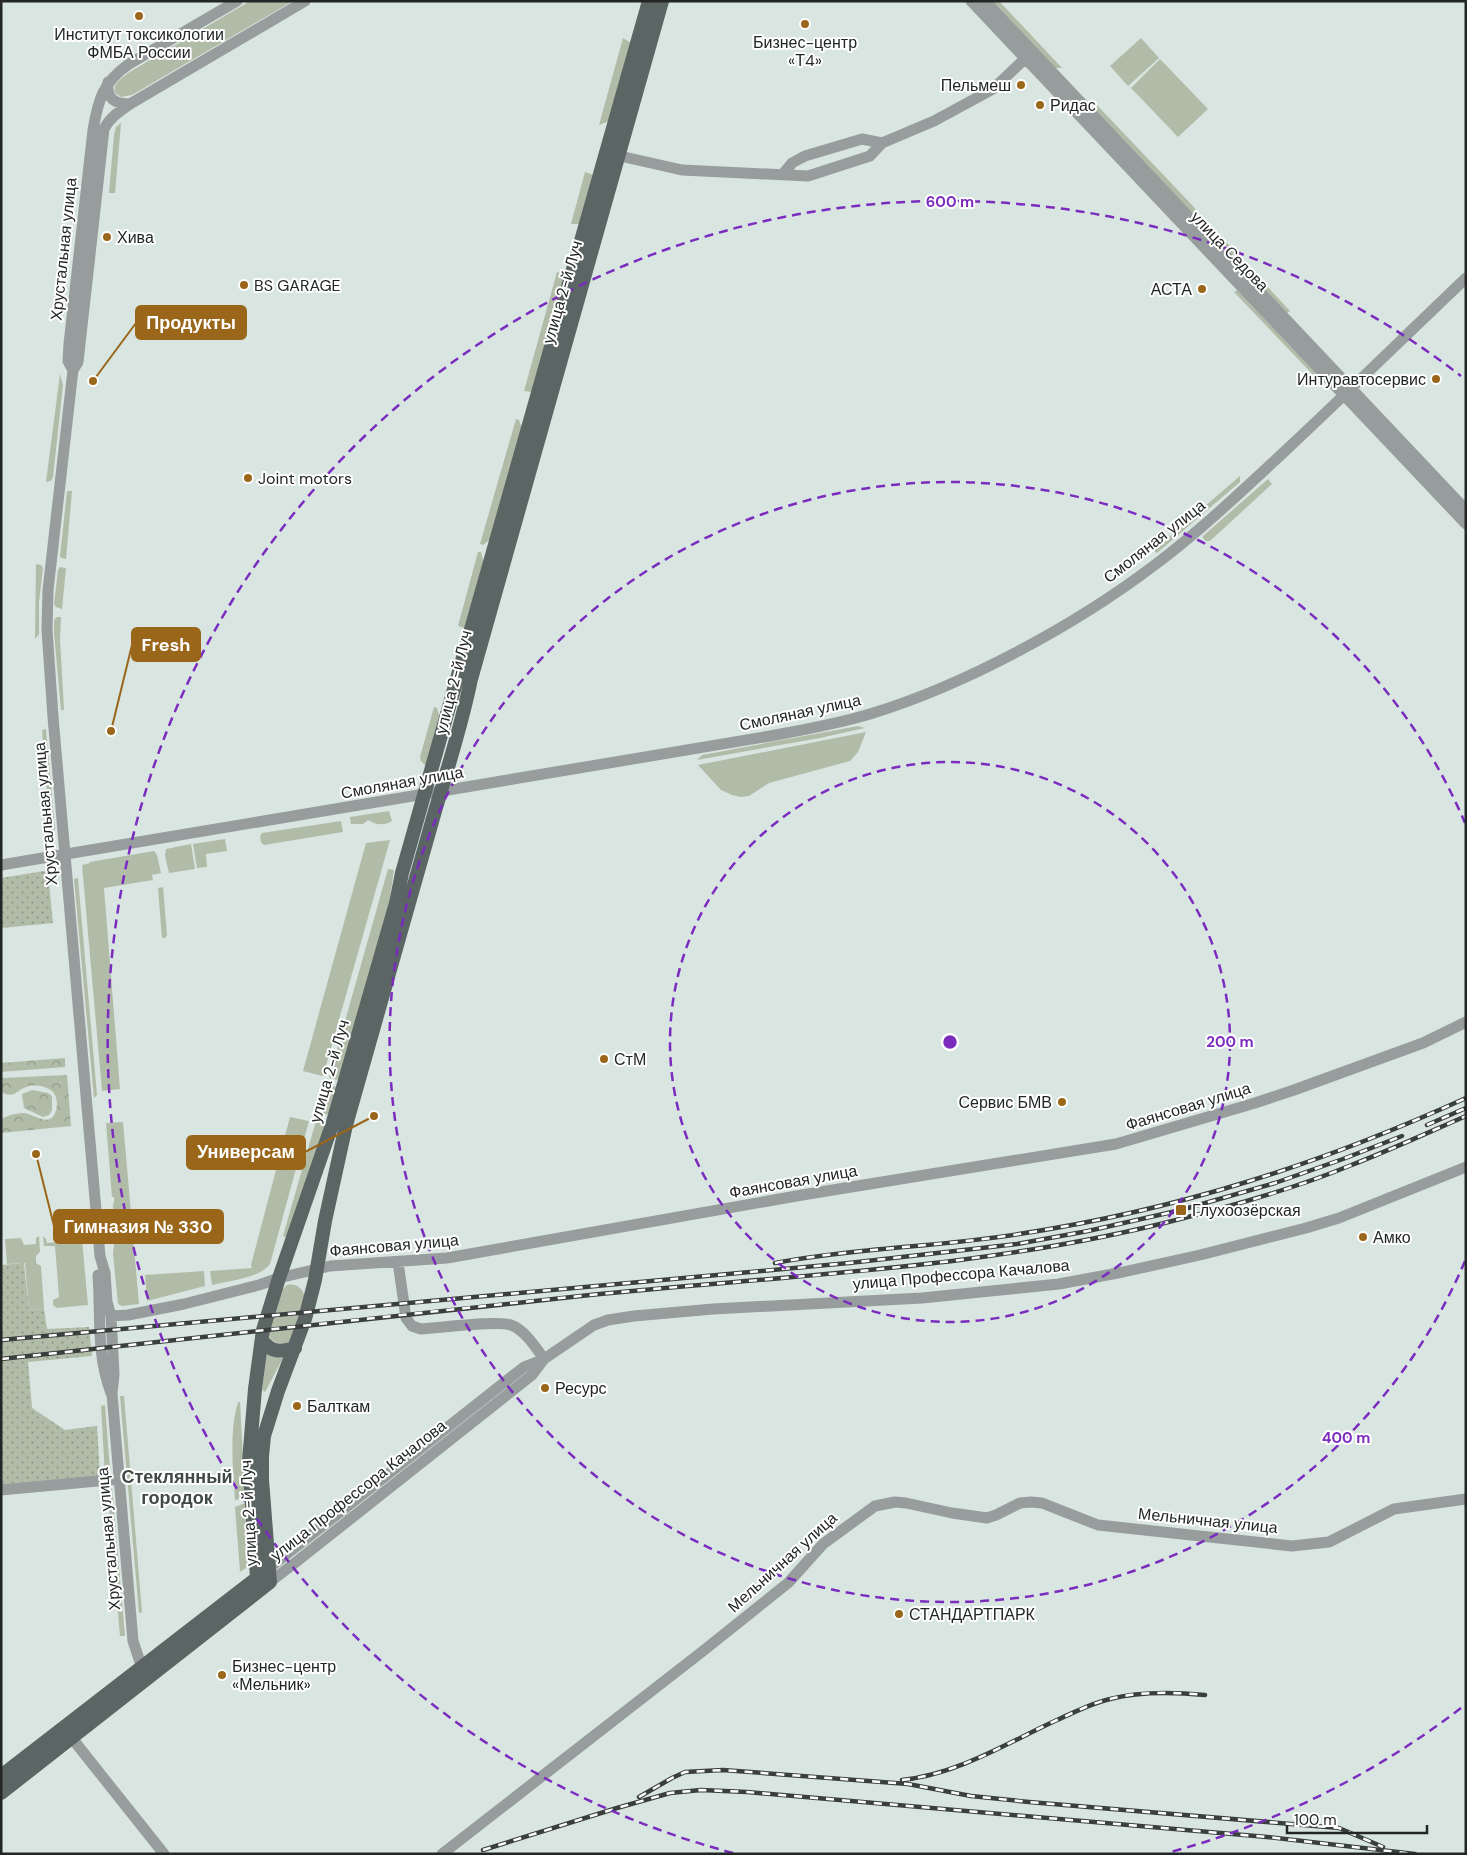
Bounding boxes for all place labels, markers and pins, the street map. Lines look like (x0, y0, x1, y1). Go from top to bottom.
marker: Институт токсикологии ФМБА России (133, 10, 145, 22)
marker: Бизнес-центр «Т4» (799, 18, 811, 30)
place label: Институт токсикологии ФМБА России (54, 24, 224, 63)
place label: Бизнес-центр «Т4» (753, 32, 857, 71)
place label: Пельмеш (941, 75, 1011, 96)
marker: Пельмеш (1015, 79, 1027, 91)
place label: Ридас (1050, 95, 1096, 116)
marker: Ридас (1034, 99, 1046, 111)
place label: Хива (117, 227, 154, 248)
marker: Хива (101, 231, 113, 243)
place label: BS GARAGE (254, 275, 341, 296)
marker: BS GARAGE (238, 279, 250, 291)
place label: АСТА (1151, 279, 1192, 300)
marker: АСТА (1196, 283, 1208, 295)
callout: Продукты (136, 306, 246, 339)
place label: Интуравтосервис (1297, 369, 1426, 390)
marker: Интуравтосервис (1430, 373, 1442, 385)
place label: Joint motors (258, 468, 352, 489)
marker: Joint motors (242, 472, 254, 484)
callout: Fresh (132, 628, 200, 661)
centre of rings (941, 1033, 959, 1051)
place label: СтМ (614, 1049, 646, 1070)
marker: СтМ (598, 1053, 610, 1065)
place label: Сервис БМВ (958, 1092, 1052, 1113)
marker: Сервис БМВ (1056, 1096, 1068, 1108)
callout: Универсам (187, 1136, 305, 1169)
place label: Глухоозёрская (1192, 1200, 1301, 1221)
marker: Глухоозёрская (1174, 1203, 1188, 1217)
callout: Гимназия № 330 (54, 1210, 223, 1243)
place label: Амко (1373, 1227, 1411, 1248)
marker: Амко (1357, 1231, 1369, 1243)
place label: Ресурс (555, 1378, 607, 1399)
marker: Ресурс (539, 1382, 551, 1394)
place label: Балткам (307, 1396, 370, 1417)
marker: Балткам (291, 1400, 303, 1412)
place label: СТАНДАРТПАРК (909, 1604, 1036, 1625)
marker: СТАНДАРТПАРК (893, 1608, 905, 1620)
place label: Бизнес-центр «Мельник» (232, 1656, 336, 1695)
marker: Бизнес-центр «Мельник» (216, 1669, 228, 1681)

